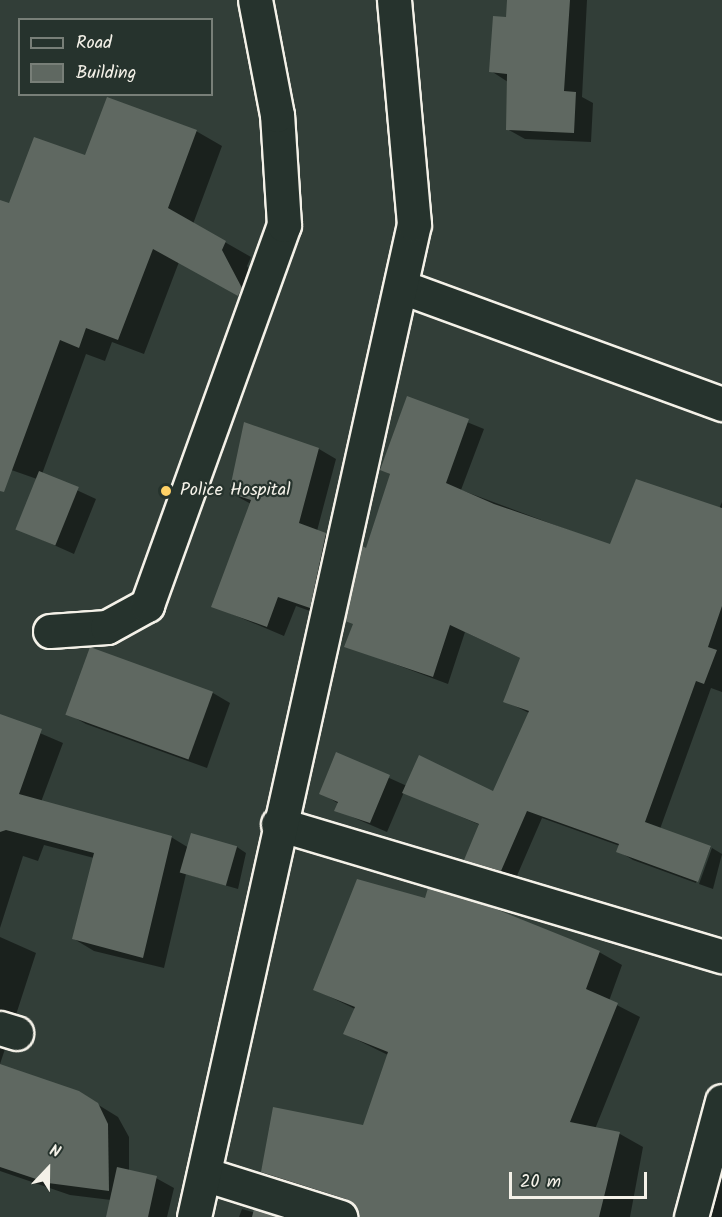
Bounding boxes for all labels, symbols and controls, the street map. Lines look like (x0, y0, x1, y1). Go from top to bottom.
legend (18, 18, 213, 96)
text: Road (76, 29, 112, 58)
text: Building (76, 59, 136, 88)
place label: Police Hospital (180, 480, 291, 502)
marker: Police Hospital (157, 482, 175, 500)
text: N (46, 1138, 64, 1165)
north arrow (18, 1139, 78, 1199)
scale bar (512, 1160, 650, 1198)
text: 20 m (520, 1168, 561, 1197)

